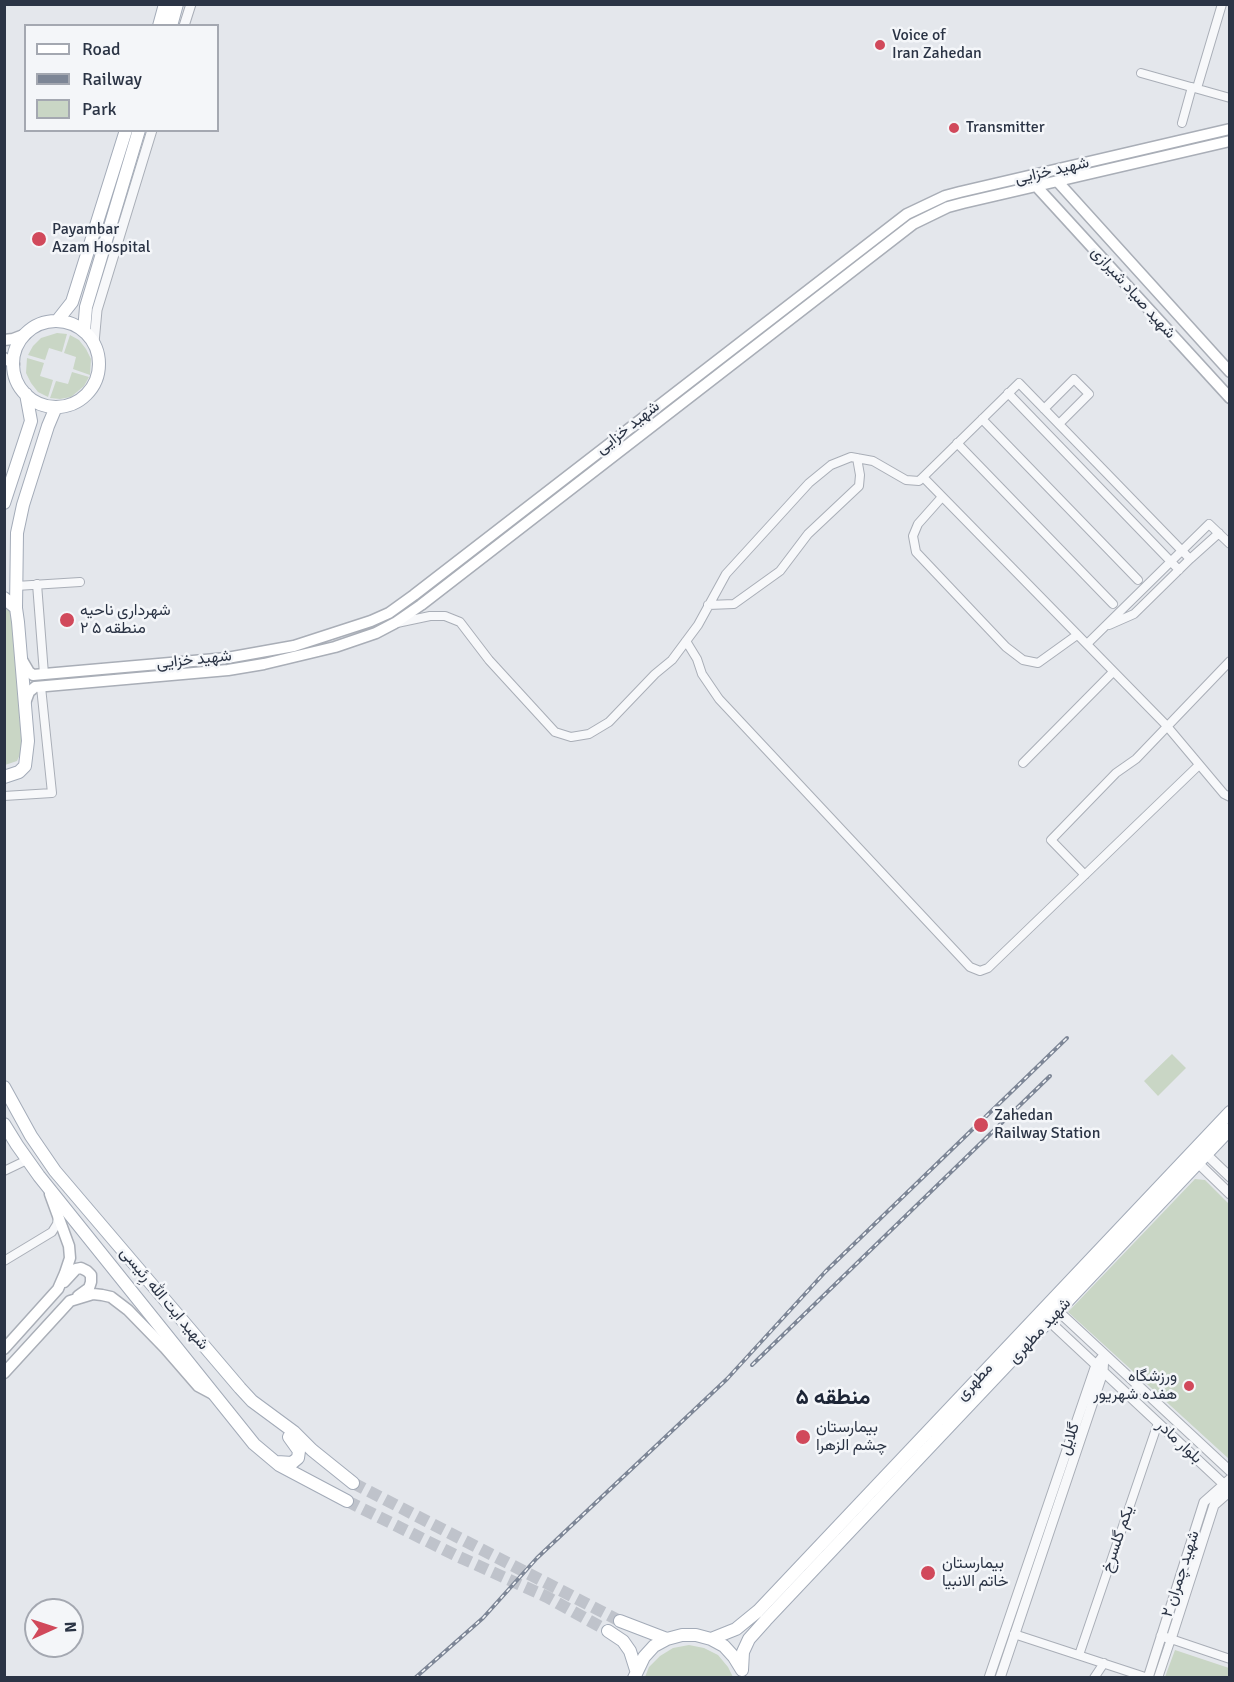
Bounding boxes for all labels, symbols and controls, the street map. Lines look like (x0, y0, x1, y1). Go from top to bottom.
legend (24, 24, 219, 132)
place label: Voice of Iran Zahedan (892, 26, 982, 64)
text: Road (82, 38, 121, 60)
marker: Voice of Iran Zahedan (873, 38, 887, 52)
text: Railway (82, 68, 142, 90)
text: Park (82, 98, 117, 120)
place label: Transmitter (966, 118, 1045, 138)
marker: Transmitter (947, 121, 961, 135)
street label: شهید خزایی (1013, 153, 1091, 189)
place label: Payambar Azam Hospital (52, 220, 151, 258)
marker: Payambar Azam Hospital (30, 230, 48, 248)
street label: شهید صیاد شیرازی (1087, 243, 1179, 343)
street label: شهید خزایی (592, 397, 664, 459)
place label: شهرداری ناحیه ۲ منطقه ۵ (80, 601, 171, 639)
marker: شهرداری ناحیه ۲ منطقه ۵ (58, 611, 76, 629)
street label: شهید خزایی (155, 647, 233, 673)
place label: Zahedan Railway Station (994, 1106, 1100, 1144)
marker: Zahedan Railway Station (972, 1116, 990, 1134)
street label: شهید ایت الله رِئیسی (115, 1244, 213, 1354)
street label: شهید مطهری (1005, 1294, 1075, 1368)
street label: مطهری (953, 1359, 997, 1405)
place label: ورزشگاه هفده شهریور (1093, 1367, 1177, 1405)
marker: ورزشگاه هفده شهریور (1182, 1379, 1196, 1393)
district label: منطقه ۵ (795, 1385, 871, 1411)
street label: بلوار مادر (1152, 1416, 1206, 1468)
place label: بیمارستان چشم الزهرا (816, 1418, 887, 1456)
street label: گلایل (1056, 1420, 1084, 1458)
marker: بیمارستان چشم الزهرا (794, 1428, 812, 1446)
street label: یکم گلسرخ (1098, 1503, 1138, 1575)
street label: شهید چمران ۲ (1158, 1528, 1204, 1620)
place label: بیمارستان خاتم الانبیا (942, 1554, 1008, 1592)
marker: بیمارستان خاتم الانبیا (919, 1564, 937, 1582)
north arrow (24, 1598, 84, 1658)
text: N (60, 1621, 80, 1633)

